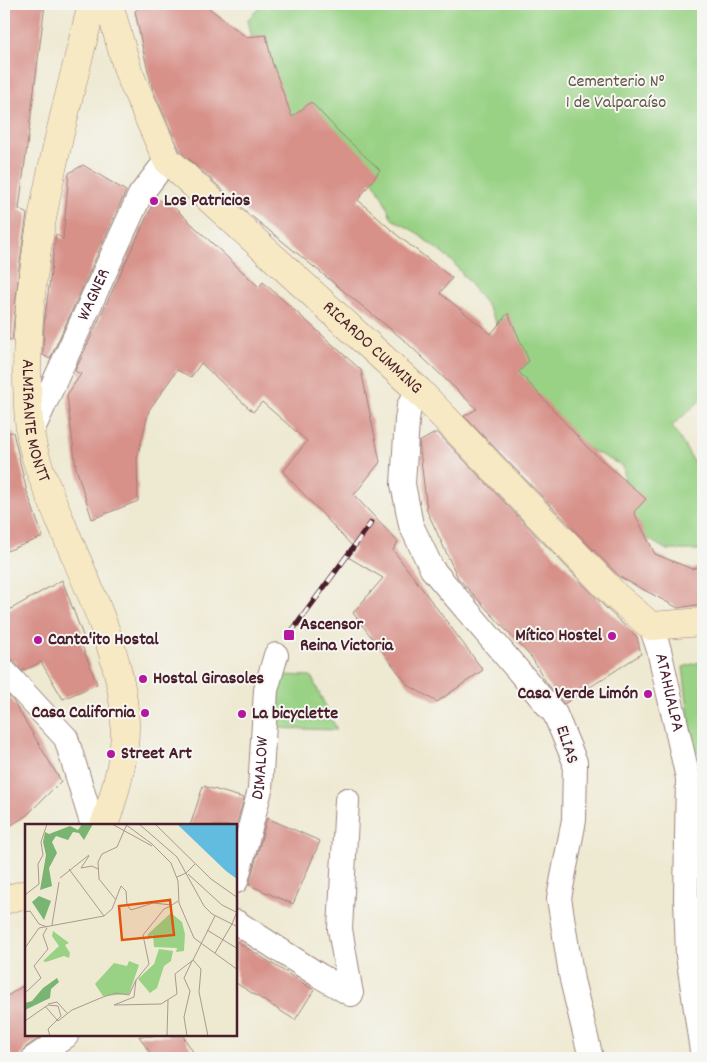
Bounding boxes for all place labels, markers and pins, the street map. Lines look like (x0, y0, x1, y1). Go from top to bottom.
place label: Los Patricios (164, 189, 251, 214)
marker: Los Patricios (148, 195, 160, 207)
place label: Ascensor Reina Victoria (300, 613, 394, 659)
place label: Mítico Hostel (515, 624, 603, 649)
place label: Canta'ito Hostal (48, 628, 159, 653)
marker: Ascensor Reina Victoria (282, 628, 296, 642)
marker: Mítico Hostel (606, 630, 618, 642)
marker: Canta'ito Hostal (32, 634, 44, 646)
place label: Hostal Girasoles (153, 667, 265, 692)
marker: Hostal Girasoles (137, 673, 149, 685)
place label: Casa Verde Limón (517, 682, 638, 707)
marker: Casa Verde Limón (642, 688, 654, 700)
place label: Casa California (32, 701, 136, 726)
place label: La bicyclette (252, 702, 338, 727)
marker: Casa California (139, 707, 151, 719)
marker: La bicyclette (236, 708, 248, 720)
place label: Street Art (121, 742, 192, 767)
marker: Street Art (105, 748, 117, 760)

